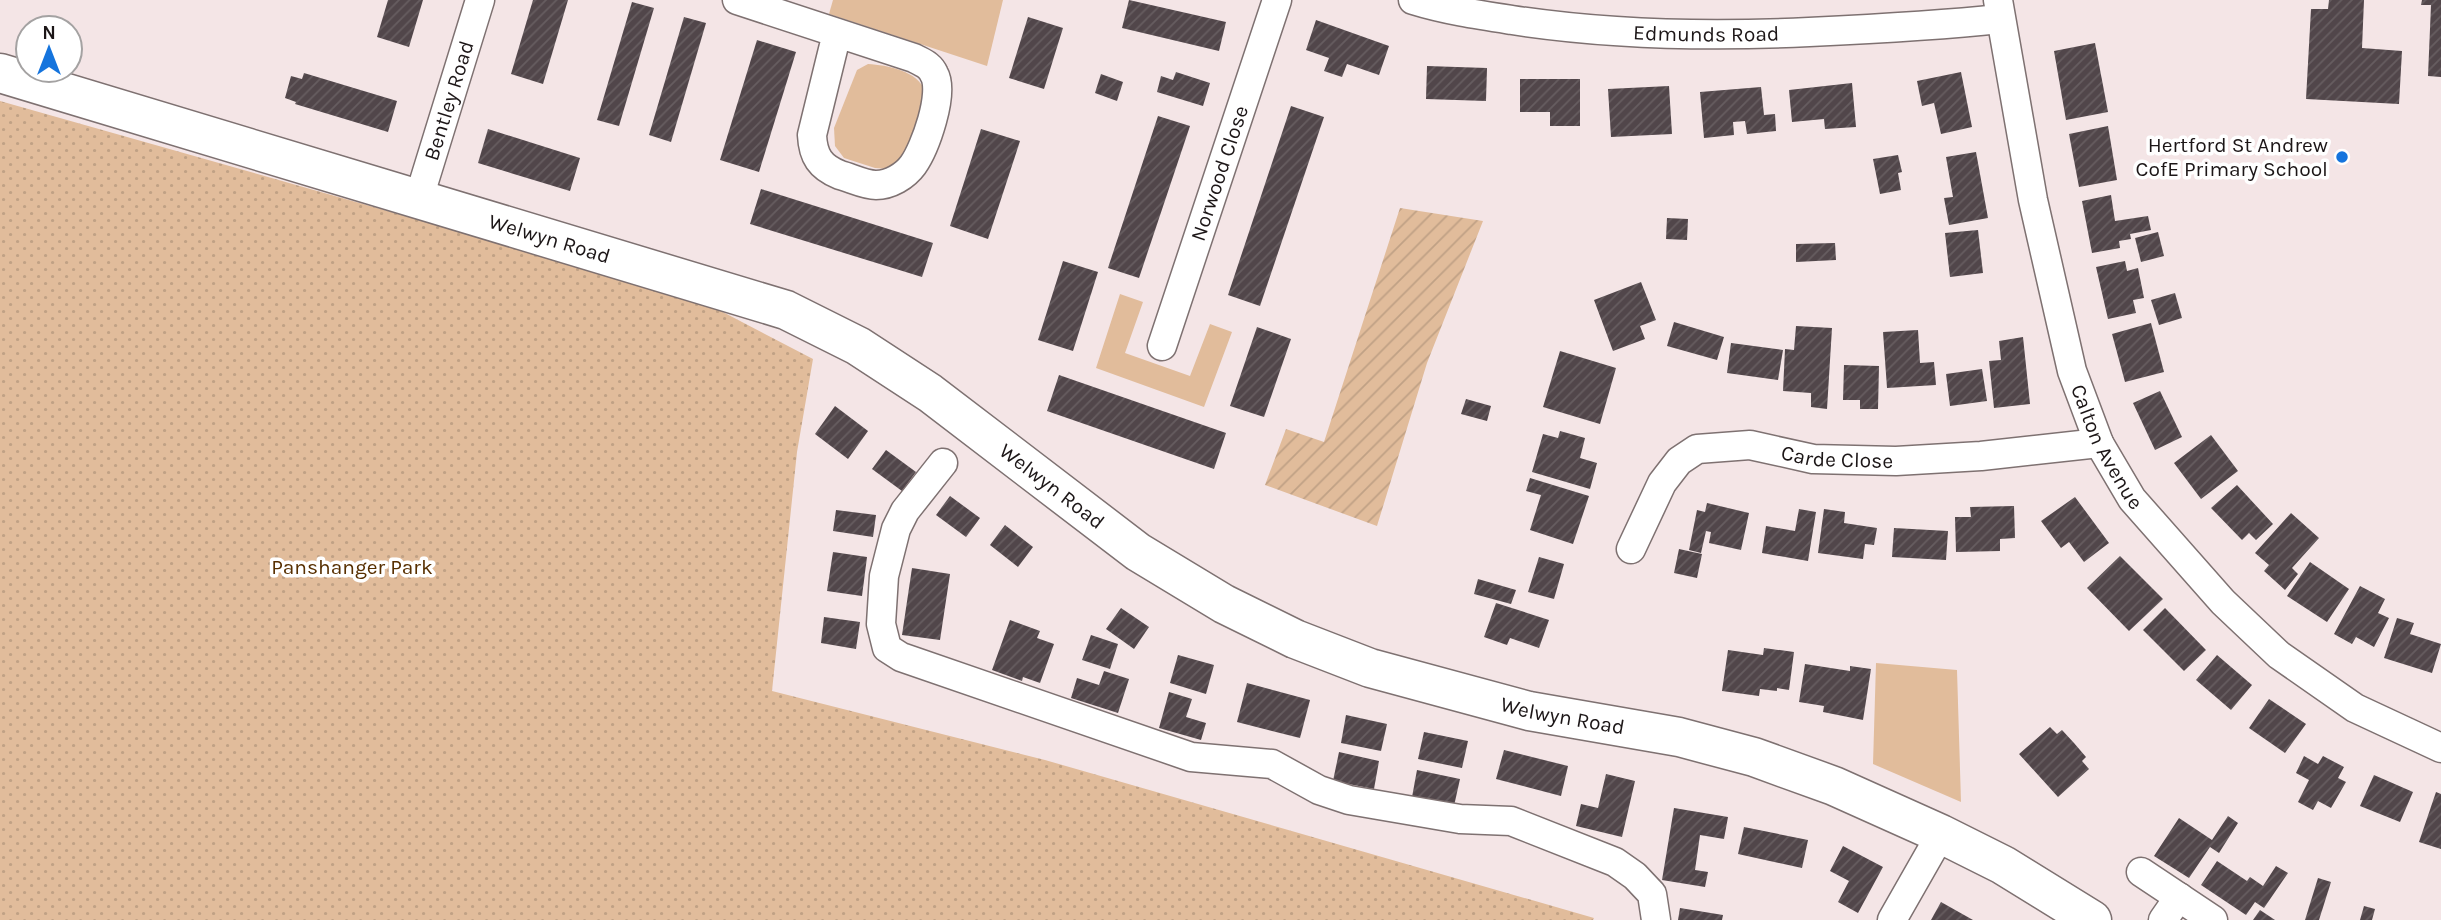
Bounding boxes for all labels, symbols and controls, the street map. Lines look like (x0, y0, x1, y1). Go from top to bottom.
north arrow (14, 14, 84, 84)
street label: Edmunds Road (1633, 20, 1780, 46)
text: N (42, 22, 56, 44)
street label: Bentley Road (419, 38, 479, 164)
street label: Norwood Close (1186, 103, 1253, 244)
place label: Hertford St Andrew CofE Primary School (2136, 133, 2328, 181)
marker: Hertford St Andrew CofE Primary School (2334, 149, 2350, 165)
street label: Welwyn Road (486, 209, 613, 268)
street label: Calton Avenue (2066, 381, 2148, 514)
street label: Welwyn Road (995, 439, 1109, 534)
street label: Carde Close (1779, 440, 1893, 473)
park label: Panshanger Park (271, 555, 433, 579)
street label: Welwyn Road (1498, 692, 1627, 739)

